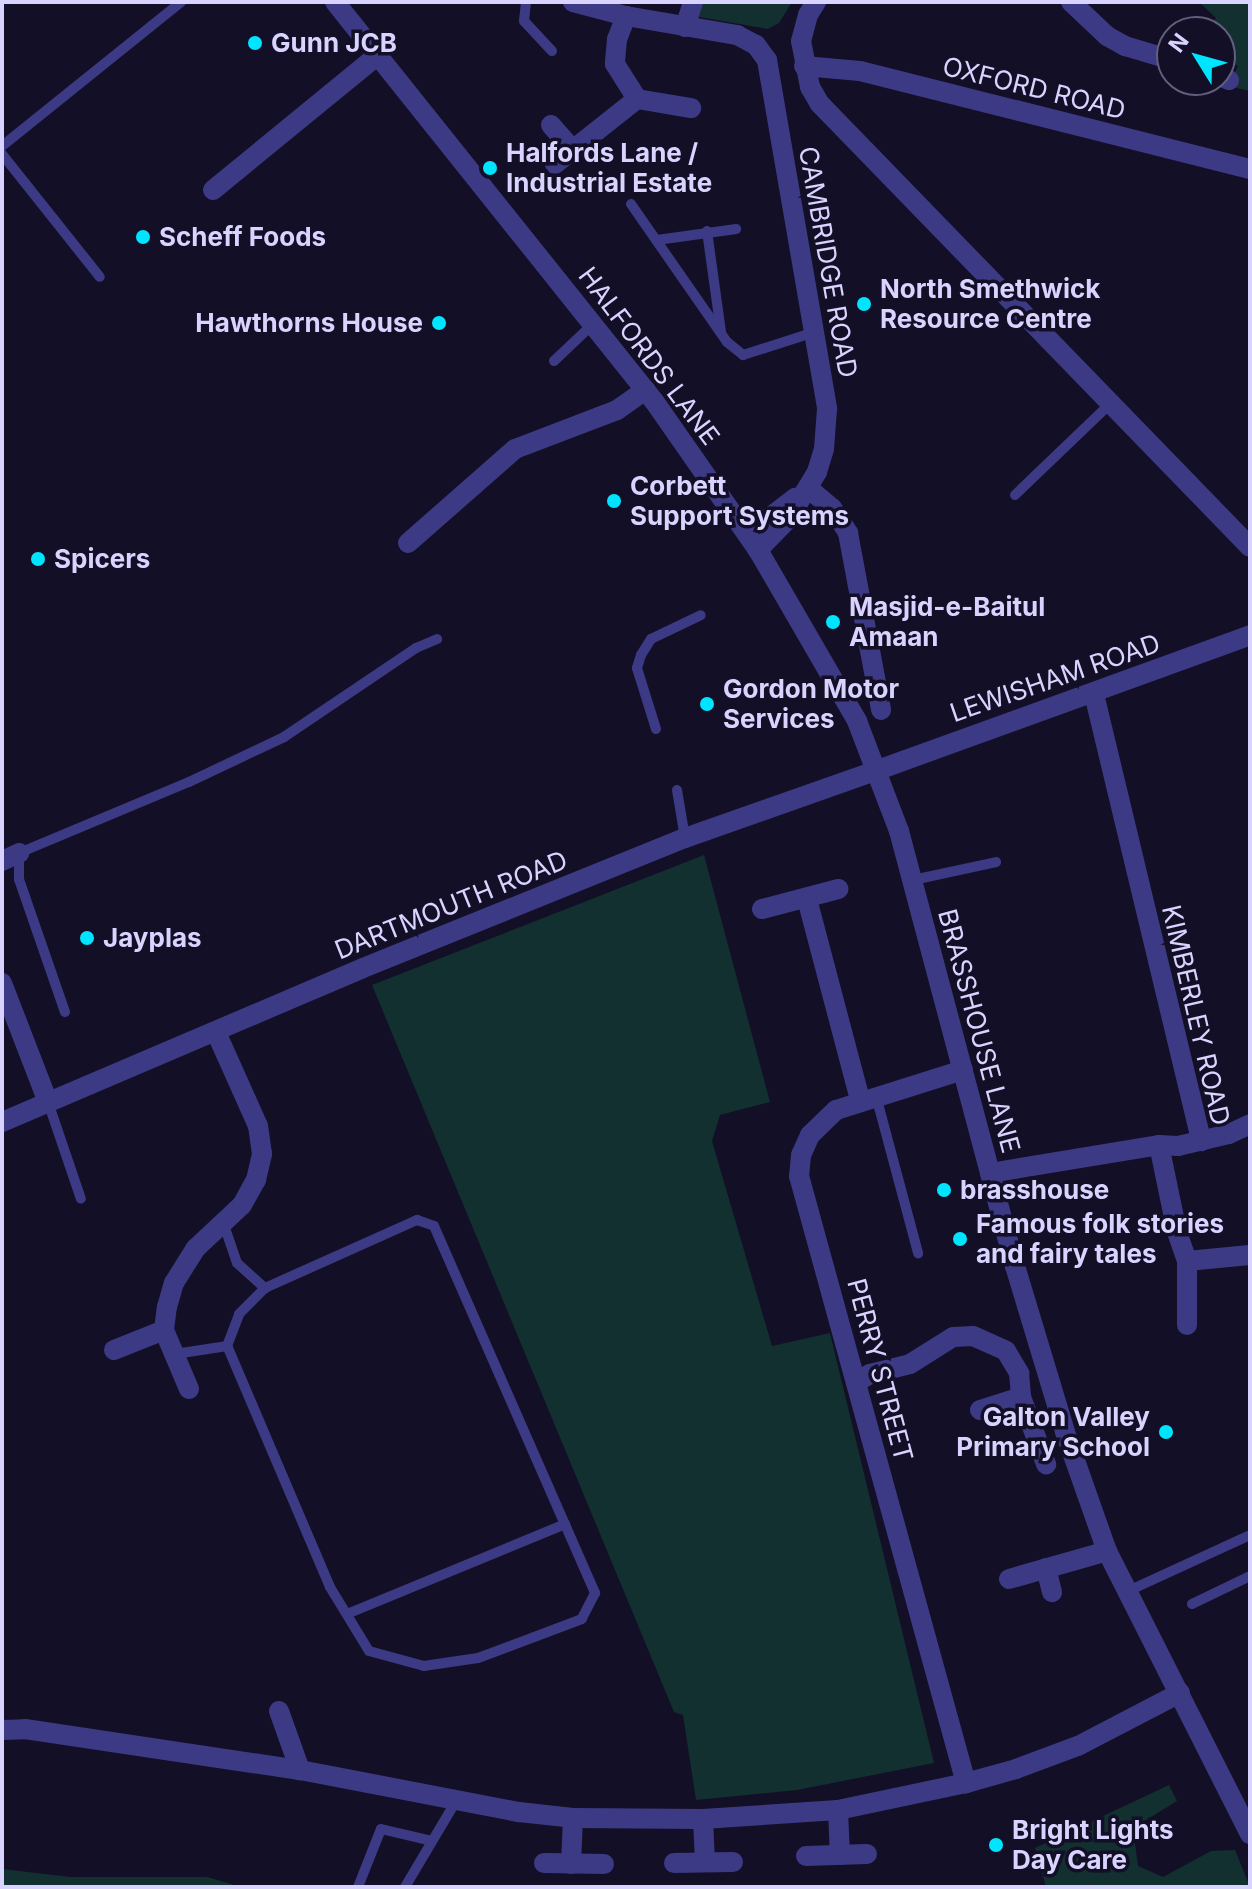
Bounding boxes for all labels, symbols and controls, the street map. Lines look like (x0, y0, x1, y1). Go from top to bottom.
north arrow (1156, 16, 1236, 96)
place label: Gunn JCB (271, 27, 397, 59)
text: N (1163, 28, 1194, 57)
marker: Gunn JCB (246, 34, 264, 52)
street label: OXFORD ROAD (939, 50, 1129, 126)
place label: Halfords Lane / Industrial Estate (506, 137, 712, 198)
street label: CAMBRIDGE ROAD (792, 144, 864, 380)
marker: Halfords Lane / Industrial Estate (481, 159, 499, 177)
place label: Scheff Foods (159, 221, 326, 253)
marker: Scheff Foods (134, 228, 152, 246)
street label: HALFORDS LANE (572, 261, 726, 451)
place label: North Smethwick Resource Centre (880, 273, 1100, 334)
marker: North Smethwick Resource Centre (855, 295, 873, 313)
place label: Hawthorns House (195, 307, 423, 339)
marker: Hawthorns House (430, 314, 448, 332)
place label: Corbett Support Systems (630, 470, 849, 532)
marker: Corbett Support Systems (605, 492, 623, 510)
place label: Spicers (54, 543, 150, 575)
marker: Spicers (29, 550, 47, 568)
place label: Masjid-e-Baitul Amaan (849, 591, 1045, 652)
marker: Masjid-e-Baitul Amaan (824, 613, 842, 631)
street label: LEWISHAM ROAD (946, 627, 1164, 729)
place label: Gordon Motor Services (723, 673, 899, 734)
marker: Gordon Motor Services (698, 695, 716, 713)
street label: DARTMOUTH ROAD (330, 844, 572, 966)
street label: KIMBERLEY ROAD (1155, 902, 1237, 1128)
street label: BRASSHOUSE LANE (931, 906, 1027, 1156)
place label: Jayplas (103, 922, 202, 954)
marker: Jayplas (78, 929, 96, 947)
place label: brasshouse (960, 1174, 1109, 1206)
marker: brasshouse (935, 1181, 953, 1199)
place label: Famous folk stories and fairy tales (976, 1208, 1224, 1270)
marker: Famous folk stories and fairy tales (951, 1230, 969, 1248)
street label: PERRY STREET (841, 1275, 919, 1465)
place label: Galton Valley Primary School (956, 1401, 1150, 1462)
marker: Galton Valley Primary School (1157, 1423, 1175, 1441)
place label: Bright Lights Day Care (1012, 1814, 1174, 1876)
marker: Bright Lights Day Care (987, 1836, 1005, 1854)

